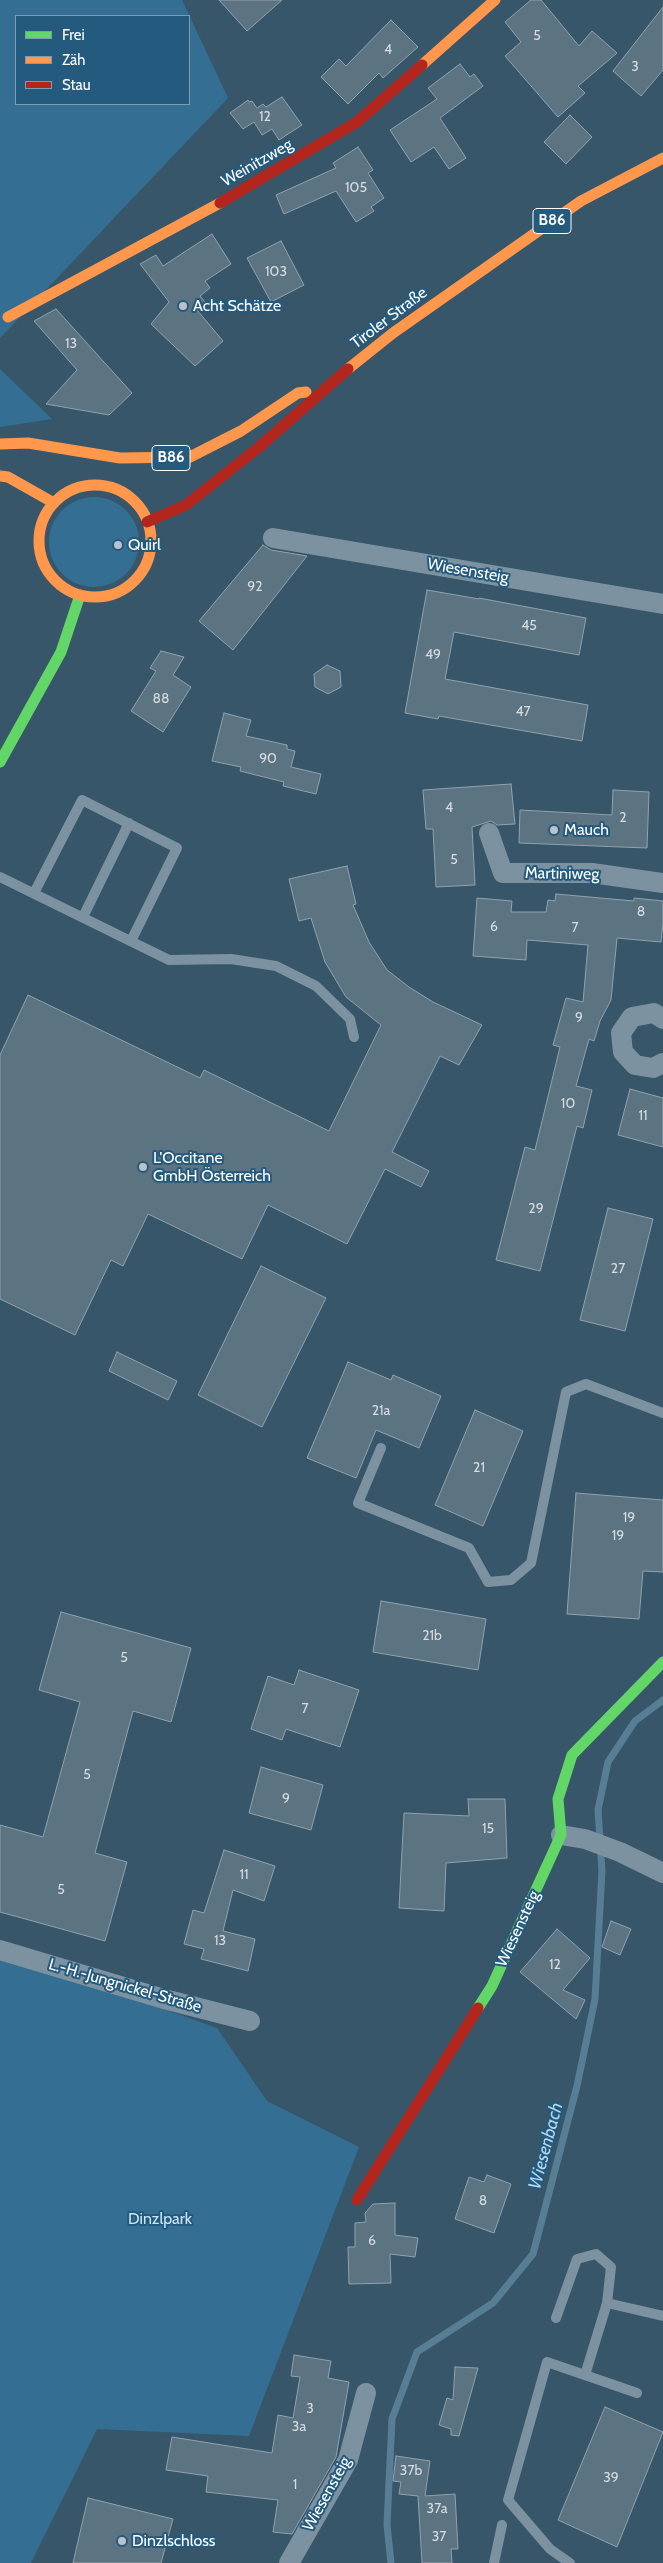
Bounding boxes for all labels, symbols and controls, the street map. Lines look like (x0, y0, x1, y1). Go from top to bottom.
legend (15, 15, 190, 105)
text: Frei (62, 26, 85, 44)
house number: 5 (533, 28, 541, 44)
house number: 4 (384, 42, 392, 58)
text: Zäh (62, 51, 85, 69)
house number: 3 (631, 59, 639, 75)
text: Stau (62, 76, 91, 94)
house number: 12 (259, 109, 271, 125)
street label: Weinitzweg (218, 135, 296, 191)
house number: 105 (345, 180, 367, 196)
road number: B86 (533, 208, 571, 234)
house number: 103 (265, 264, 287, 280)
street label: Tiroler Straße (347, 283, 431, 353)
place label: Acht Schätze (193, 296, 281, 316)
marker: Acht Schätze (177, 300, 189, 312)
house number: 13 (65, 336, 77, 352)
road number: B86 (152, 446, 190, 470)
place label: Quirl (128, 535, 161, 555)
marker: Quirl (112, 539, 124, 551)
street label: Wiesensteig (426, 554, 510, 588)
house number: 92 (247, 579, 263, 595)
house number: 45 (521, 618, 537, 634)
house number: 49 (425, 647, 441, 663)
house number: 88 (153, 691, 169, 707)
house number: 47 (515, 704, 531, 720)
house number: 90 (259, 751, 277, 767)
house number: 4 (445, 800, 453, 816)
house number: 2 (619, 810, 627, 826)
place label: Mauch (564, 820, 609, 840)
marker: Mauch (548, 824, 560, 836)
house number: 5 (450, 852, 458, 868)
street label: Martiniweg (525, 864, 599, 884)
house number: 8 (637, 904, 645, 920)
house number: 6 (490, 919, 498, 935)
house number: 7 (571, 920, 579, 936)
house number: 9 (575, 1010, 583, 1026)
house number: 10 (561, 1096, 575, 1112)
house number: 11 (638, 1108, 648, 1124)
place label: L'Occitane GmbH Österreich (153, 1148, 271, 1186)
marker: L'Occitane GmbH Österreich (137, 1161, 149, 1173)
house number: 29 (528, 1201, 544, 1217)
house number: 27 (611, 1261, 625, 1277)
house number: 21a (372, 1403, 390, 1419)
house number: 21 (473, 1460, 485, 1476)
house number: 19 (623, 1510, 635, 1526)
house number: 19 (612, 1528, 624, 1544)
house number: 21b (422, 1628, 442, 1644)
house number: 5 (120, 1650, 128, 1666)
house number: 7 (301, 1701, 309, 1717)
house number: 5 (83, 1767, 91, 1783)
house number: 9 (282, 1791, 290, 1807)
house number: 15 (482, 1821, 494, 1837)
house number: 11 (239, 1867, 249, 1883)
house number: 5 (57, 1882, 65, 1898)
street label: Wiesensteig (492, 1888, 544, 1970)
house number: 13 (214, 1933, 226, 1949)
street label: L.-H.-Jungnickel-Straße (46, 1955, 204, 2017)
house number: 12 (549, 1957, 561, 1973)
water label: Wiesenbach (524, 2100, 568, 2192)
house number: 8 (479, 2193, 487, 2209)
park label: Dinzlpark (128, 2209, 192, 2229)
house number: 6 (368, 2233, 376, 2249)
house number: 3 (306, 2401, 314, 2417)
house number: 3a (292, 2419, 306, 2435)
street label: Wiesensteig (299, 2454, 355, 2534)
house number: 37b (400, 2463, 422, 2479)
house number: 39 (603, 2470, 619, 2486)
house number: 1 (293, 2477, 297, 2493)
house number: 37a (427, 2501, 447, 2517)
house number: 37 (432, 2529, 446, 2545)
place label: Dinzlschloss (132, 2531, 215, 2551)
marker: Dinzlschloss (116, 2535, 128, 2547)

